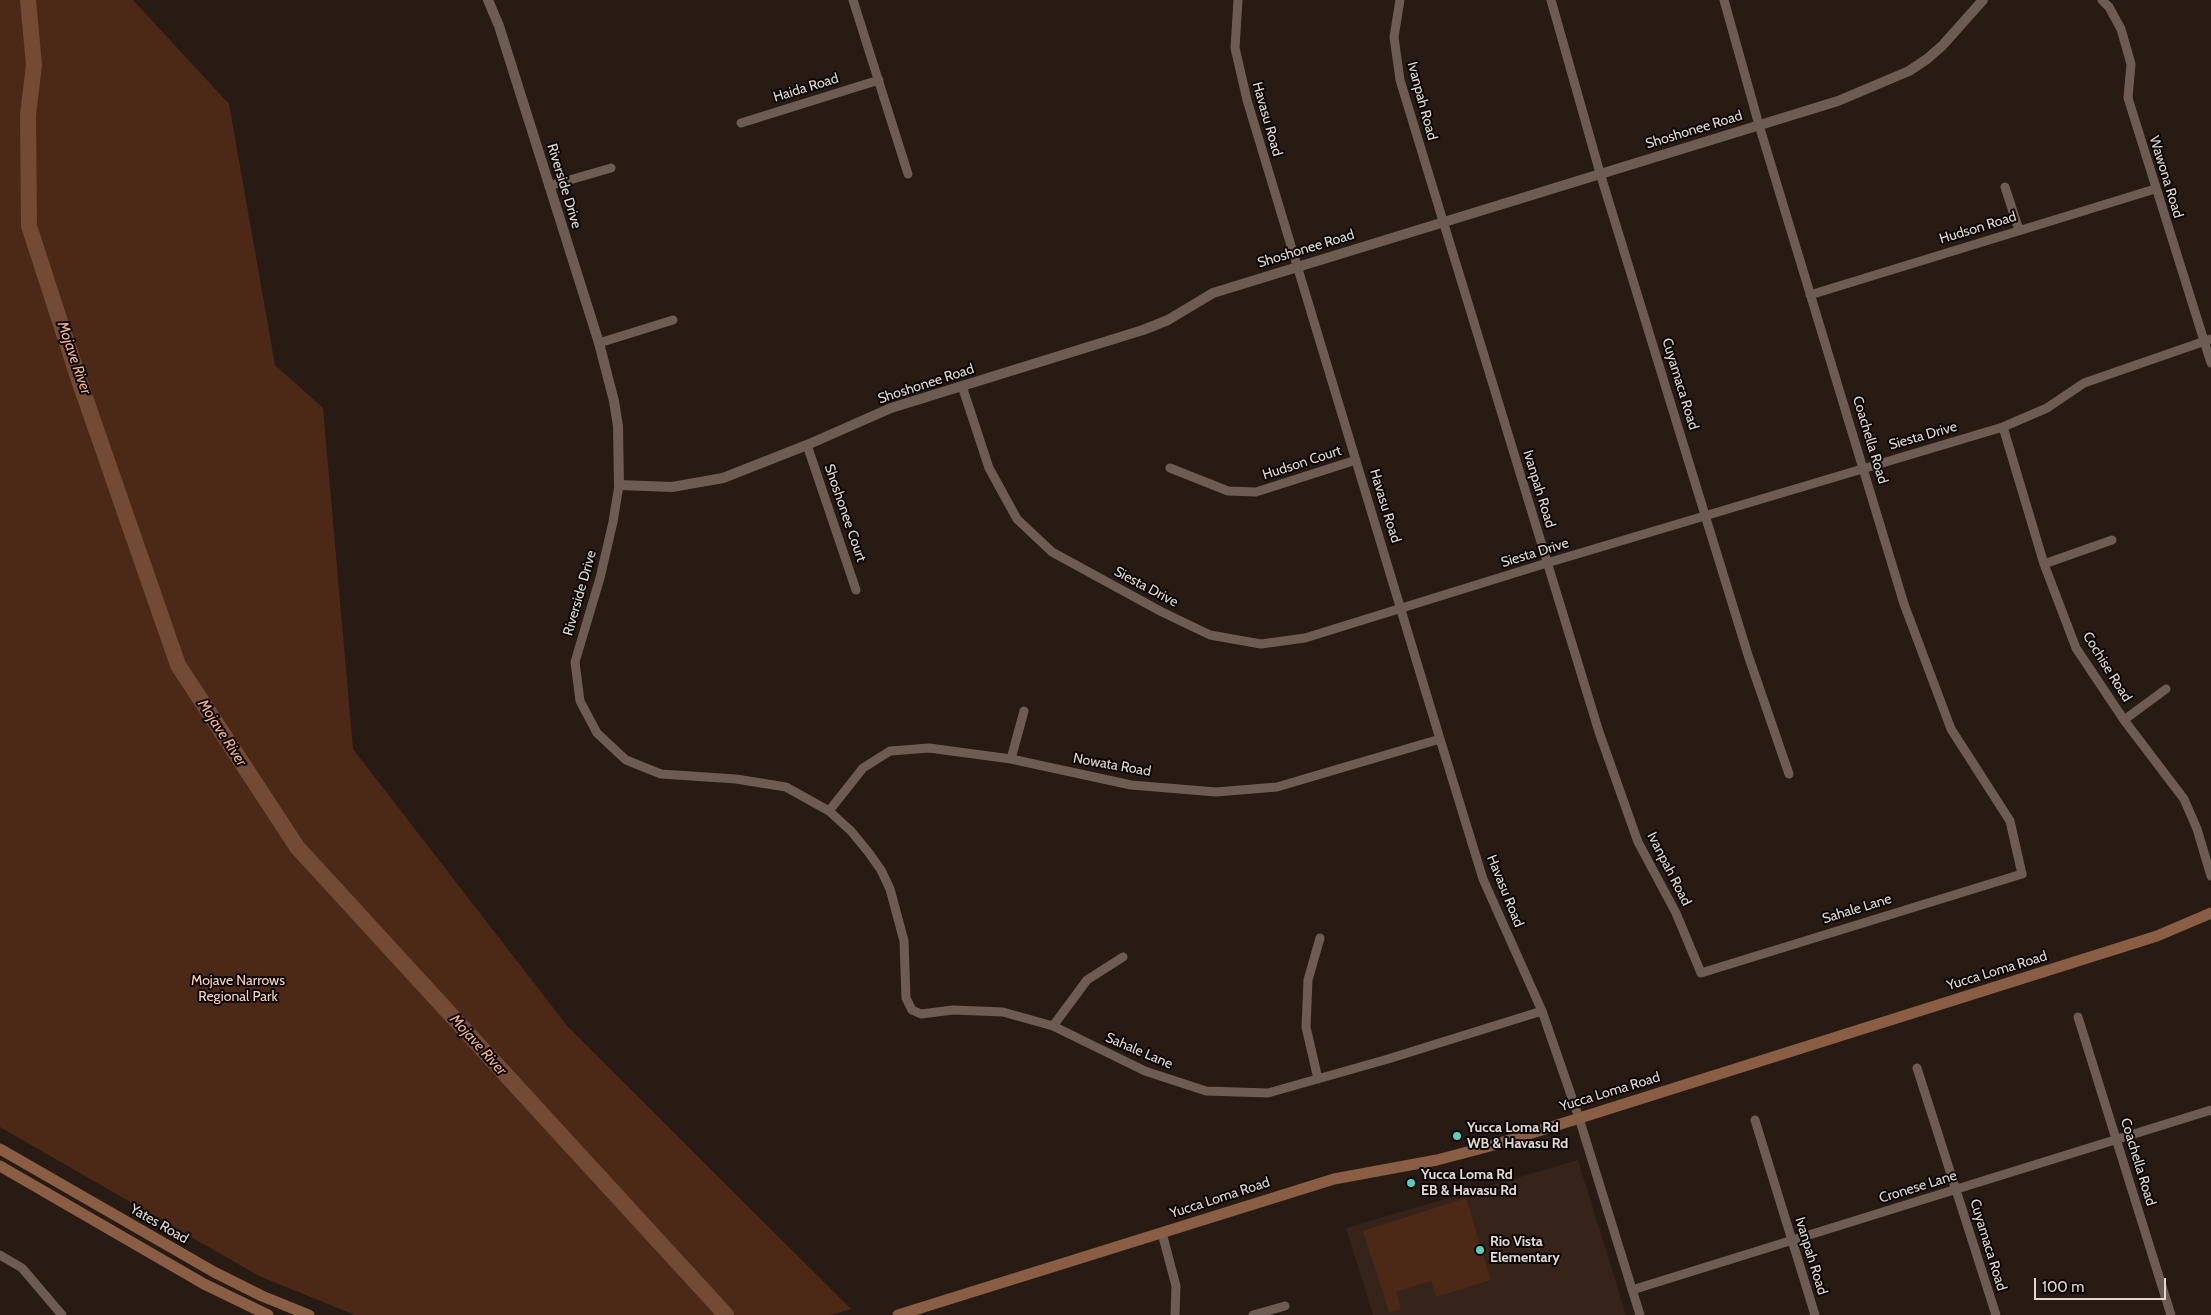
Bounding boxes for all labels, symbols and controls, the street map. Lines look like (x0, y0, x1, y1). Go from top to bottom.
street label: Ivanpah Road (1403, 60, 1441, 142)
street label: Haida Road (771, 70, 841, 106)
street label: Havasu Road (1248, 80, 1286, 158)
street label: Shoshonee Road (1644, 107, 1744, 153)
street label: Wawona Road (2146, 134, 2186, 220)
street label: Riverside Drive (543, 142, 585, 230)
street label: Hudson Road (1937, 208, 2019, 248)
street label: Shoshonee Road (1256, 226, 1356, 272)
water label: Mojave River (53, 319, 95, 397)
street label: Cuyamaca Road (1658, 336, 1702, 432)
street label: Shoshonee Road (876, 361, 976, 407)
street label: Coachella Road (1849, 394, 1891, 486)
street label: Siesta Drive (1887, 418, 1959, 454)
street label: Hudson Court (1260, 442, 1344, 484)
street label: Ivanpah Road (1519, 448, 1559, 530)
street label: Shoshonee Court (820, 462, 870, 564)
street label: Havasu Road (1366, 467, 1404, 545)
street label: Siesta Drive (1499, 535, 1571, 571)
street label: Riverside Drive (560, 548, 600, 638)
street label: Siesta Drive (1111, 563, 1181, 611)
street label: Cochise Road (2079, 629, 2135, 705)
water label: Mojave River (194, 696, 250, 770)
street label: Nowata Road (1072, 750, 1152, 780)
street label: Ivanpah Road (1643, 829, 1695, 909)
street label: Havasu Road (1483, 852, 1527, 930)
street label: Sahale Lane (1820, 891, 1894, 927)
street label: Yucca Loma Road (1945, 948, 2049, 994)
park label: Mojave Narrows Regional Park (191, 973, 285, 1006)
water label: Mojave River (446, 1011, 510, 1079)
street label: Sahale Lane (1103, 1029, 1175, 1073)
street label: Yucca Loma Road (1558, 1069, 1662, 1115)
street label: Coachella Road (2117, 1116, 2159, 1208)
place label: Yucca Loma Rd WB & Havasu Rd (1467, 1120, 1568, 1152)
marker: Yucca Loma Rd WB & Havasu Rd (1451, 1130, 1463, 1142)
place label: Yucca Loma Rd EB & Havasu Rd (1421, 1167, 1517, 1200)
street label: Cronese Lane (1877, 1167, 1959, 1207)
street label: Yucca Loma Road (1168, 1174, 1272, 1222)
marker: Yucca Loma Rd EB & Havasu Rd (1405, 1177, 1417, 1189)
street label: Cuyamaca Road (1966, 1197, 2010, 1293)
street label: Yates Road (127, 1201, 191, 1247)
street label: Ivanpah Road (1791, 1215, 1831, 1297)
place label: Rio Vista Elementary (1490, 1234, 1560, 1266)
marker: Rio Vista Elementary (1474, 1244, 1486, 1256)
scale bar (2036, 1268, 2168, 1300)
text: 100 m (2042, 1278, 2084, 1296)

